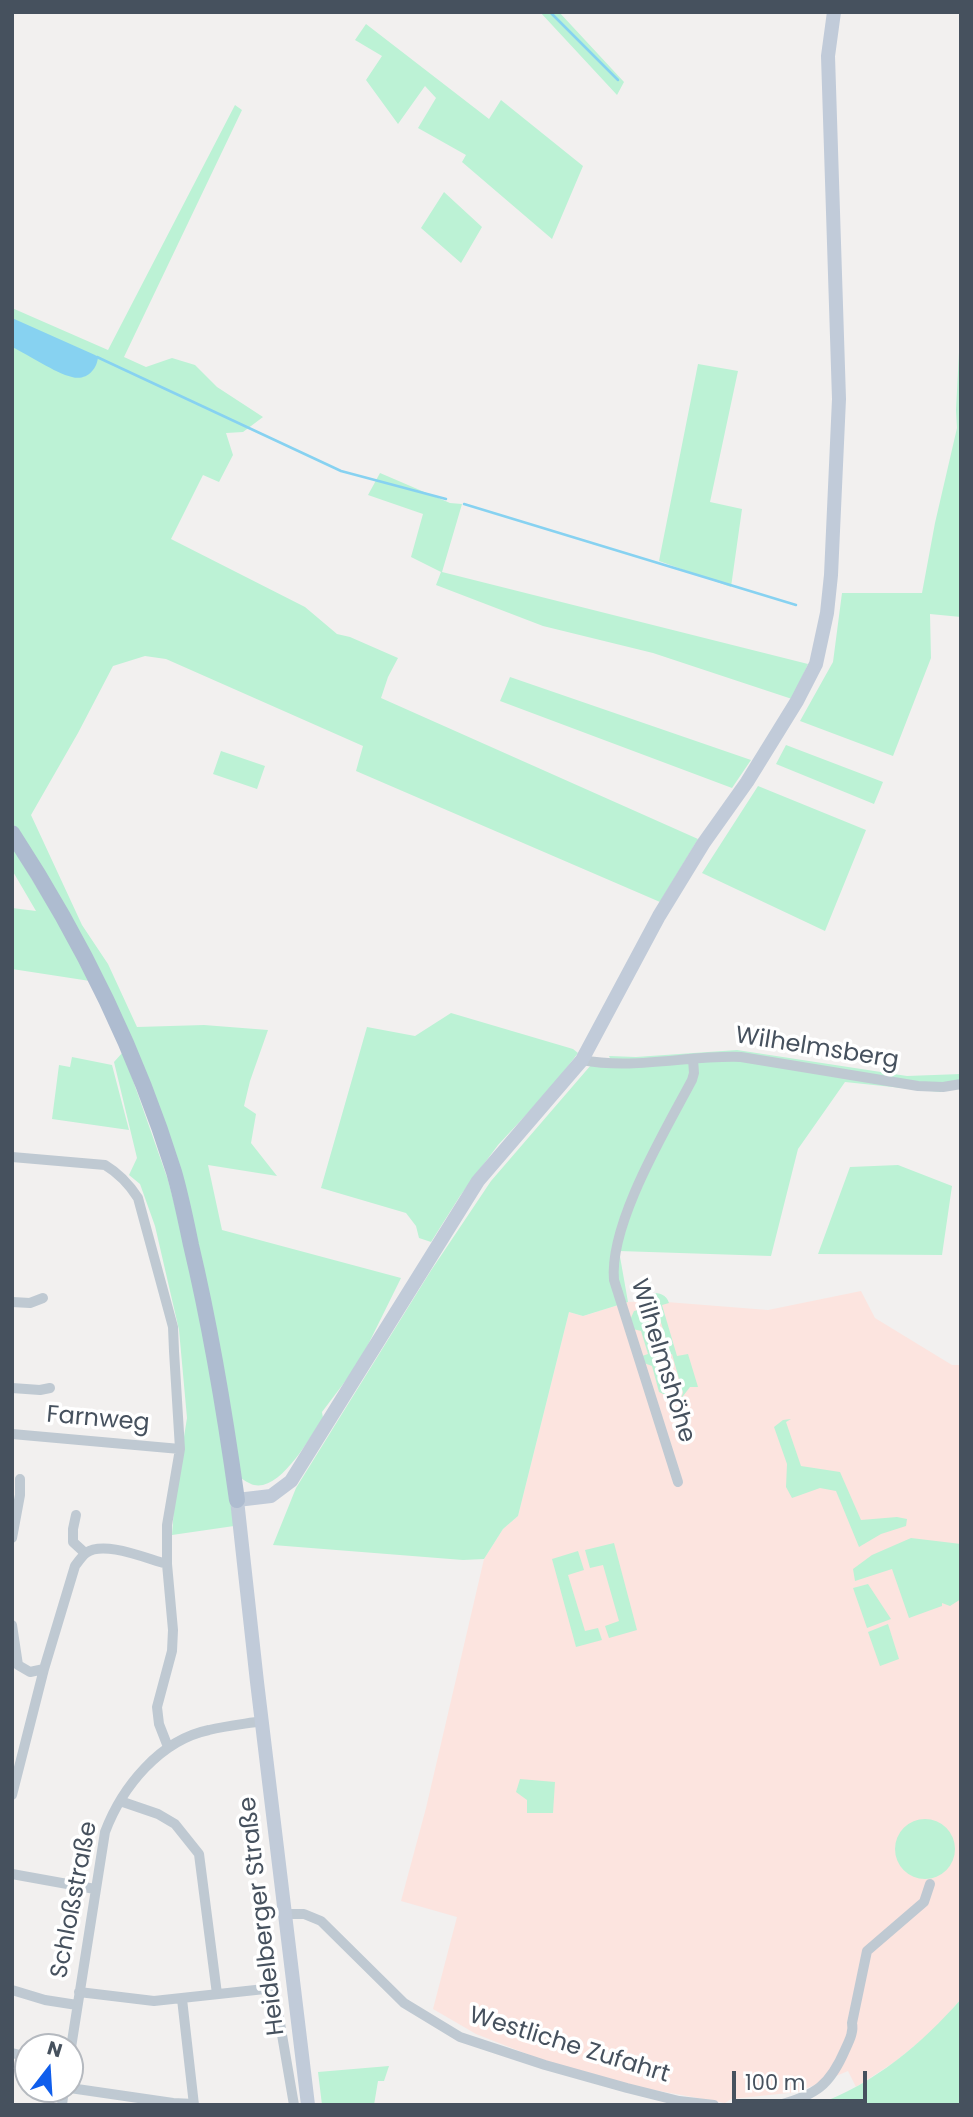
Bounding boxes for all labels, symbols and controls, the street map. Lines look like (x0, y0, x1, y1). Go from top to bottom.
street label: Wilhelmsberg (733, 1022, 901, 1076)
street label: Wilhelmshöhe (623, 1276, 701, 1446)
street label: Farnweg (45, 1401, 151, 1439)
street label: Heidelberger Straße (234, 1795, 292, 2037)
street label: Schloßstraße (46, 1819, 104, 1981)
street label: Westliche Zufahrt (465, 2002, 673, 2090)
north arrow (14, 2033, 84, 2103)
text: N (44, 2034, 65, 2064)
scale bar (735, 2058, 870, 2102)
text: 100 m (745, 2068, 805, 2097)

